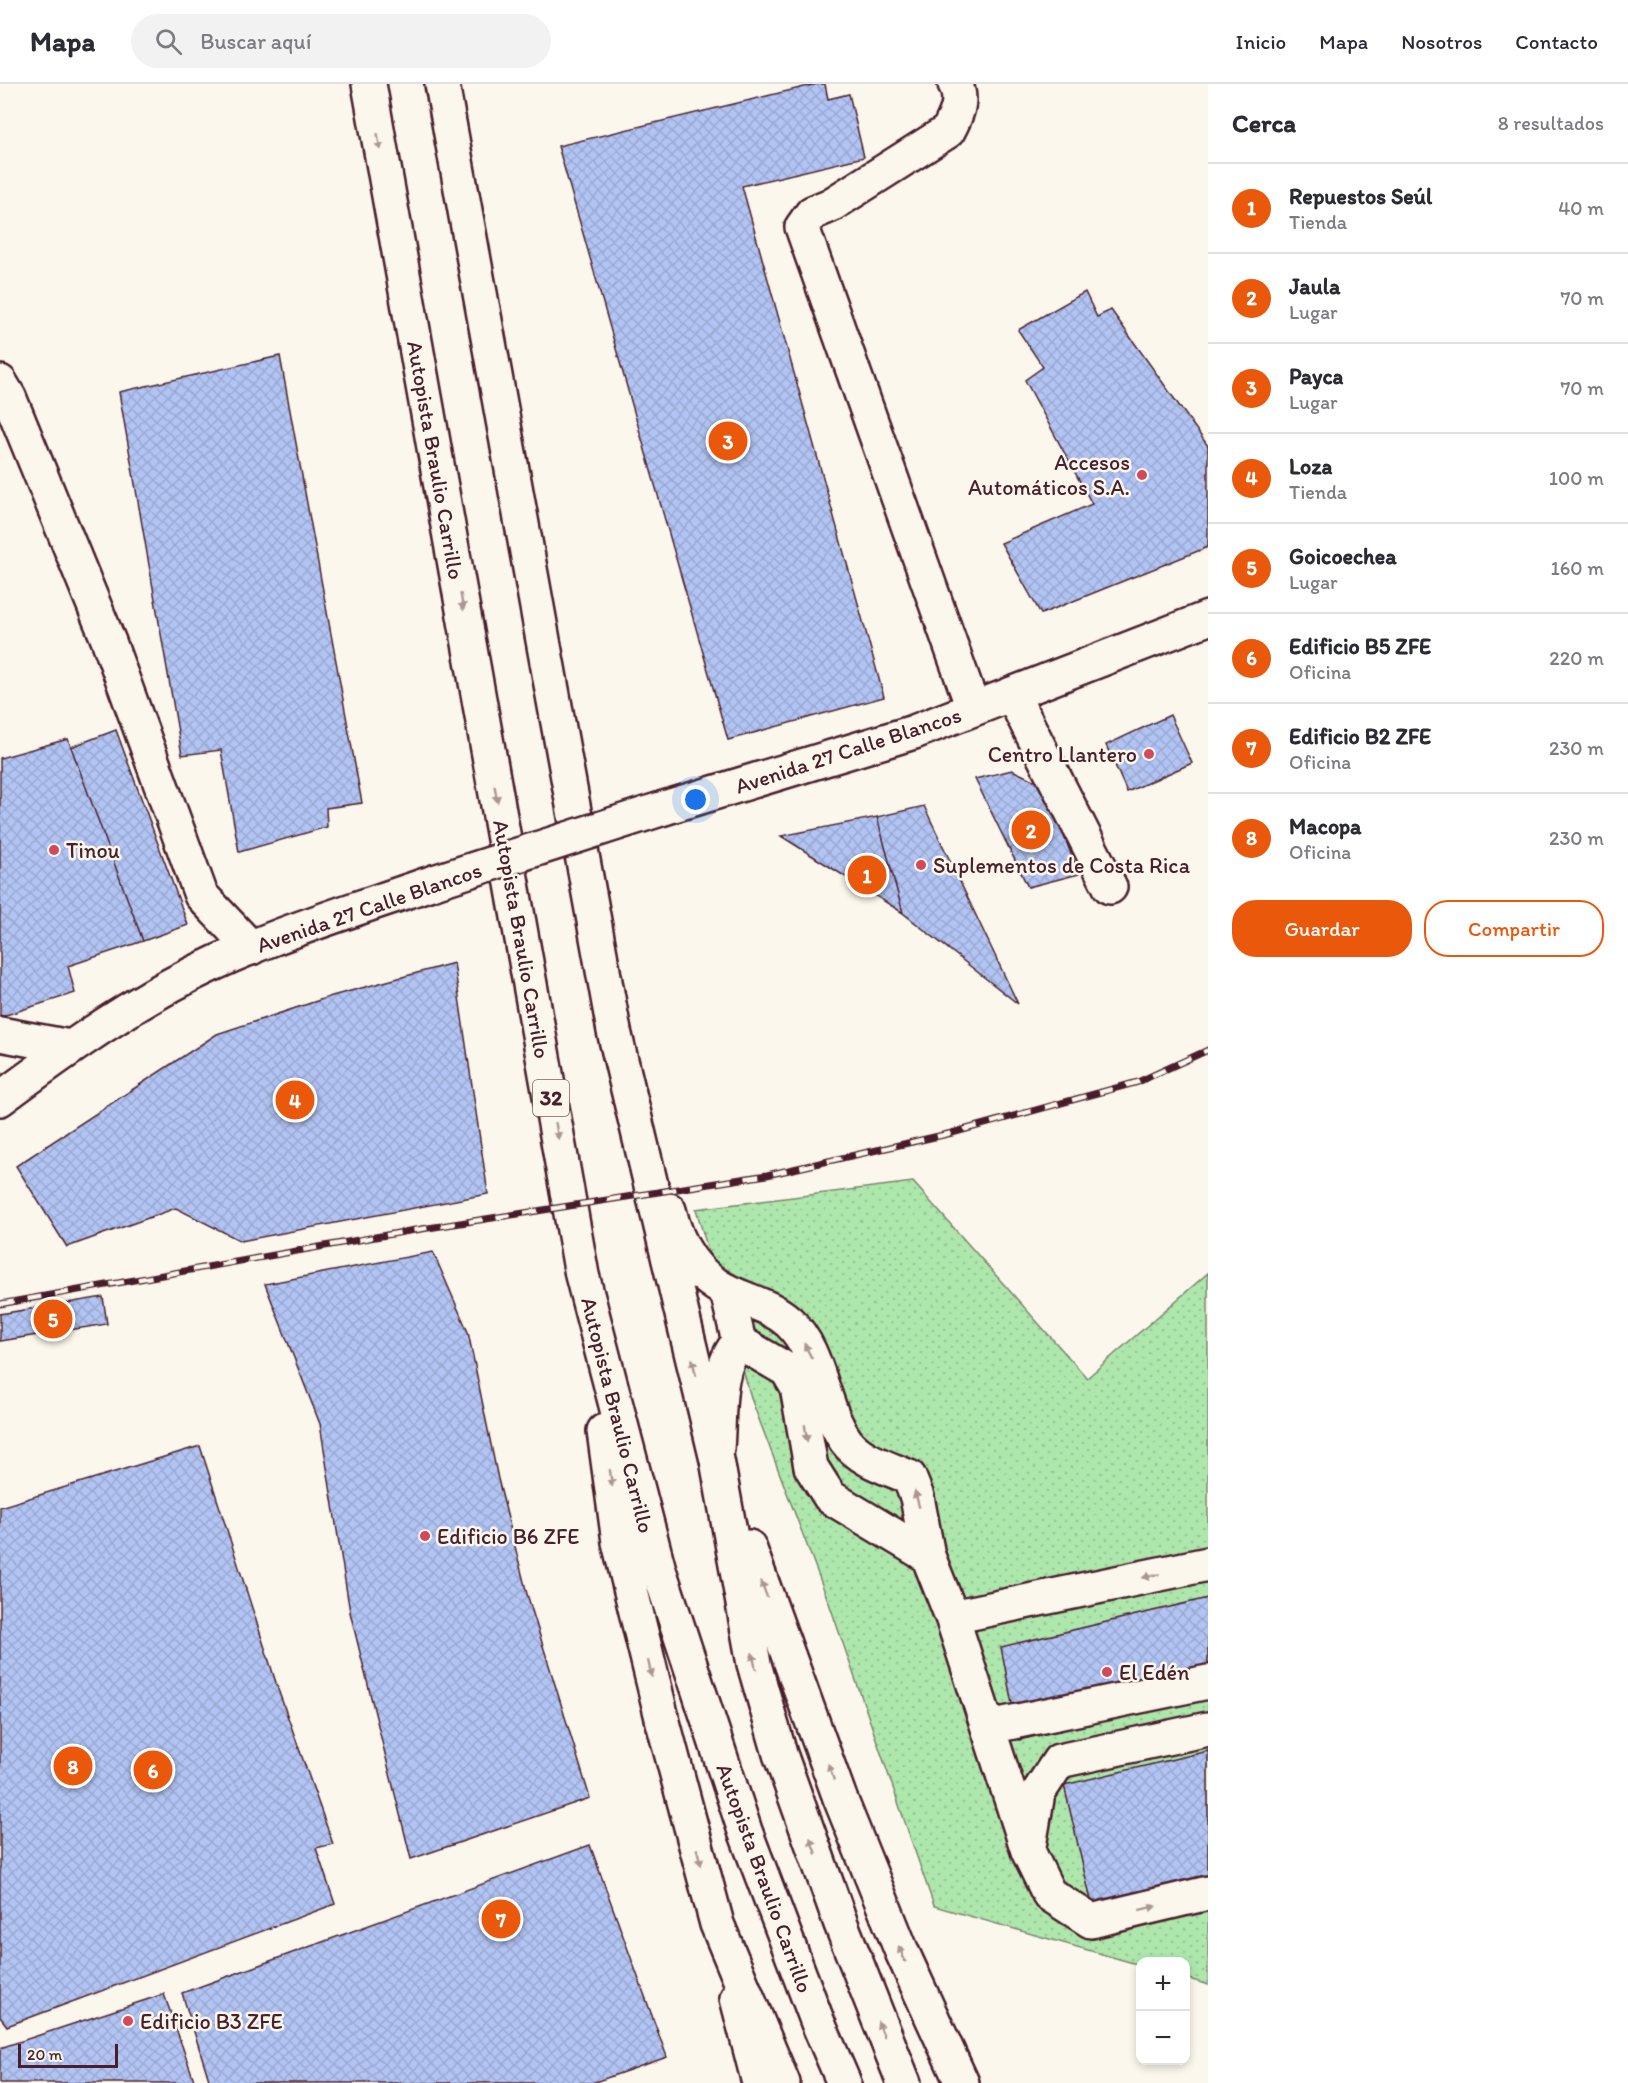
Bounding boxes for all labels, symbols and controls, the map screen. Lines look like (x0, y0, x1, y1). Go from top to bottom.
search box (131, 14, 551, 68)
text: Mapa (30, 24, 95, 58)
icon: search (152, 25, 185, 58)
text: Buscar aquí (200, 28, 311, 55)
text: Inicio (1236, 29, 1286, 54)
text: Mapa (1319, 29, 1368, 54)
text: Nosotros (1401, 29, 1482, 54)
text: Contacto (1515, 29, 1598, 54)
text: Cerca (1232, 107, 1296, 139)
text: 8 resultados (1498, 111, 1604, 135)
one-way arrow (375, 132, 384, 151)
text: Repuestos Seúl (1289, 183, 1432, 210)
text: 1 (1247, 196, 1256, 220)
text: 40 m (1558, 196, 1604, 220)
text: Tienda (1289, 210, 1347, 234)
text: Jaula (1289, 273, 1340, 300)
text: 2 (1246, 286, 1257, 310)
text: 70 m (1560, 286, 1604, 310)
text: Lugar (1289, 300, 1338, 324)
street label: Autopista Braulio Carrillo (401, 339, 470, 582)
text: Payca (1289, 363, 1343, 390)
text: 3 (1246, 376, 1257, 400)
text: 70 m (1560, 376, 1604, 400)
text: Lugar (1289, 390, 1338, 414)
pin: 3 (708, 418, 748, 464)
place label: Accesos Automáticos S.A. (968, 449, 1130, 501)
text: Loza (1289, 453, 1332, 480)
text: 4 (1245, 466, 1258, 490)
text: 100 m (1549, 466, 1604, 490)
marker: Accesos Automáticos S.A. (1135, 468, 1149, 482)
text: Tienda (1289, 480, 1347, 504)
text: Goicoechea (1289, 543, 1397, 570)
text: 5 (1246, 556, 1257, 580)
text: 160 m (1551, 556, 1604, 580)
text: Lugar (1289, 570, 1338, 594)
one-way arrow (457, 593, 466, 612)
text: Edificio B5 ZFE (1289, 633, 1431, 660)
text: 6 (1246, 646, 1257, 670)
text: 220 m (1549, 646, 1604, 670)
text: Oficina (1289, 660, 1351, 684)
street label: Avenida 27 Calle Blancos (732, 701, 965, 800)
text: Edificio B2 ZFE (1289, 723, 1431, 750)
text: 7 (1247, 736, 1256, 760)
text: 230 m (1549, 736, 1604, 760)
place label: Centro Llantero (988, 741, 1137, 768)
marker: Centro Llantero (1142, 747, 1156, 761)
text: Oficina (1289, 750, 1351, 774)
one-way arrow (492, 785, 501, 804)
your location (681, 785, 710, 814)
pin: 2 (1012, 808, 1050, 852)
text: Macopa (1289, 813, 1362, 840)
street label: Autopista Braulio Carrillo (487, 818, 556, 1061)
text: 8 (1246, 826, 1257, 850)
text: 230 m (1549, 826, 1604, 850)
place label: Tinou (66, 837, 120, 864)
text: Oficina (1289, 840, 1351, 864)
marker: Tinou (47, 843, 61, 857)
pin: 1 (848, 852, 886, 898)
place label: Suplementos de Costa Rica (933, 852, 1191, 879)
street label: Avenida 27 Calle Blancos (253, 856, 485, 959)
marker: Suplementos de Costa Rica (914, 858, 928, 872)
button: Guardar (1232, 900, 1412, 957)
button: Compartir (1424, 900, 1604, 957)
pin: 4 (276, 1078, 314, 1122)
road number: 32 (533, 1080, 569, 1116)
one-way arrow (552, 1121, 561, 1140)
street label: Autopista Braulio Carrillo (575, 1294, 660, 1536)
pin: 5 (34, 1296, 72, 1342)
one-way arrow (803, 1342, 813, 1359)
one-way arrow (689, 1358, 699, 1376)
one-way arrow (801, 1423, 810, 1442)
one-way arrow (606, 1469, 615, 1488)
one-way arrow (911, 1490, 921, 1508)
place label: Edificio B6 ZFE (437, 1523, 579, 1550)
marker: Edificio B6 ZFE (418, 1529, 432, 1543)
one-way arrow (1141, 1572, 1160, 1581)
one-way arrow (759, 1580, 768, 1598)
one-way arrow (749, 1651, 758, 1670)
place label: El Edén (1119, 1659, 1190, 1686)
one-way arrow (645, 1660, 655, 1678)
marker: El Edén (1100, 1665, 1114, 1679)
pin: 8 (54, 1744, 92, 1788)
pin: 6 (134, 1748, 172, 1792)
street label: Autopista Braulio Carrillo (710, 1760, 819, 1996)
one-way arrow (825, 1763, 835, 1781)
one-way arrow (808, 1837, 818, 1855)
one-way arrow (695, 1848, 705, 1867)
pin: 7 (482, 1896, 520, 1942)
one-way arrow (1139, 1902, 1158, 1912)
one-way arrow (898, 1945, 907, 1962)
map controls (1136, 1957, 1190, 2065)
button: + (1136, 1957, 1190, 2011)
place label: Edificio B3 ZFE (140, 2008, 283, 2035)
button: − (1136, 2011, 1190, 2065)
marker: Edificio B3 ZFE (121, 2014, 135, 2028)
one-way arrow (876, 2020, 886, 2038)
scale bar (18, 2041, 118, 2068)
text: 20 m (27, 2045, 62, 2064)

